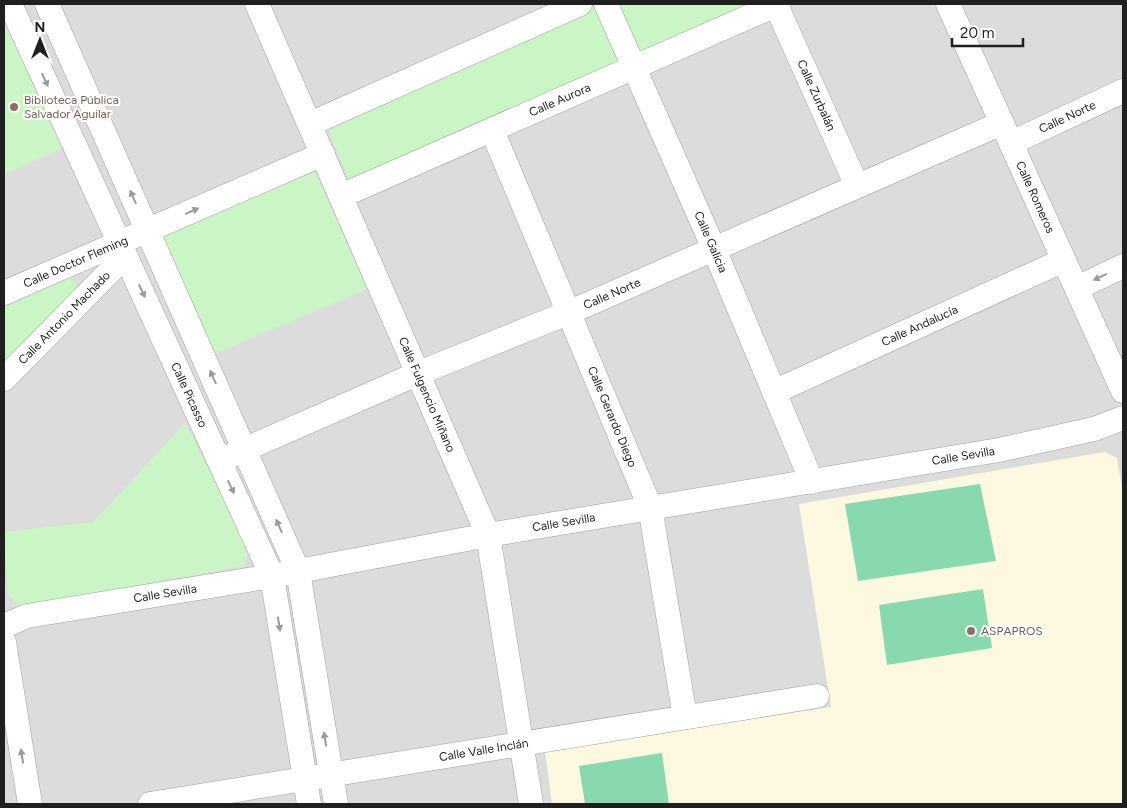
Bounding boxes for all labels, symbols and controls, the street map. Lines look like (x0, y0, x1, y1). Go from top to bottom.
north arrow (15, 15, 65, 65)
scale bar (952, 15, 1023, 47)
text: N (35, 19, 45, 36)
text: 20 m (960, 24, 994, 42)
street label: Calle Zurbalán (794, 58, 839, 133)
one-way arrow (41, 73, 49, 87)
street label: Calle Aurora (527, 80, 593, 119)
place label: Biblioteca Pública Salvador Aguilar (24, 93, 119, 121)
street label: Calle Norte (1037, 98, 1098, 136)
marker: Biblioteca Pública Salvador Aguilar (8, 101, 20, 113)
street label: Calle Romeros (1013, 159, 1058, 236)
one-way arrow (128, 190, 136, 204)
one-way arrow (185, 207, 199, 215)
street label: Calle Galicia (691, 209, 730, 275)
street label: Calle Doctor Fleming (21, 233, 130, 291)
street label: Calle Antonio Machado (16, 268, 113, 367)
one-way arrow (1093, 274, 1107, 282)
street label: Calle Norte (581, 275, 643, 312)
one-way arrow (138, 284, 146, 298)
street label: Calle Andalucía (879, 302, 960, 349)
street label: Calle Fulgencio Miñano (396, 335, 458, 454)
street label: Calle Picasso (168, 360, 210, 430)
street label: Calle Gerardo Diego (585, 364, 640, 469)
one-way arrow (208, 370, 216, 384)
street label: Calle Sevilla (931, 444, 996, 468)
one-way arrow (227, 480, 235, 494)
street label: Calle Sevilla (531, 510, 596, 535)
one-way arrow (274, 519, 282, 533)
street label: Calle Sevilla (132, 581, 198, 606)
one-way arrow (276, 616, 284, 632)
place label: ASPAPROS (981, 624, 1043, 638)
marker: ASPAPROS (965, 625, 977, 637)
one-way arrow (321, 730, 329, 746)
street label: Calle Valle Inclán (438, 736, 530, 764)
one-way arrow (17, 748, 25, 764)

